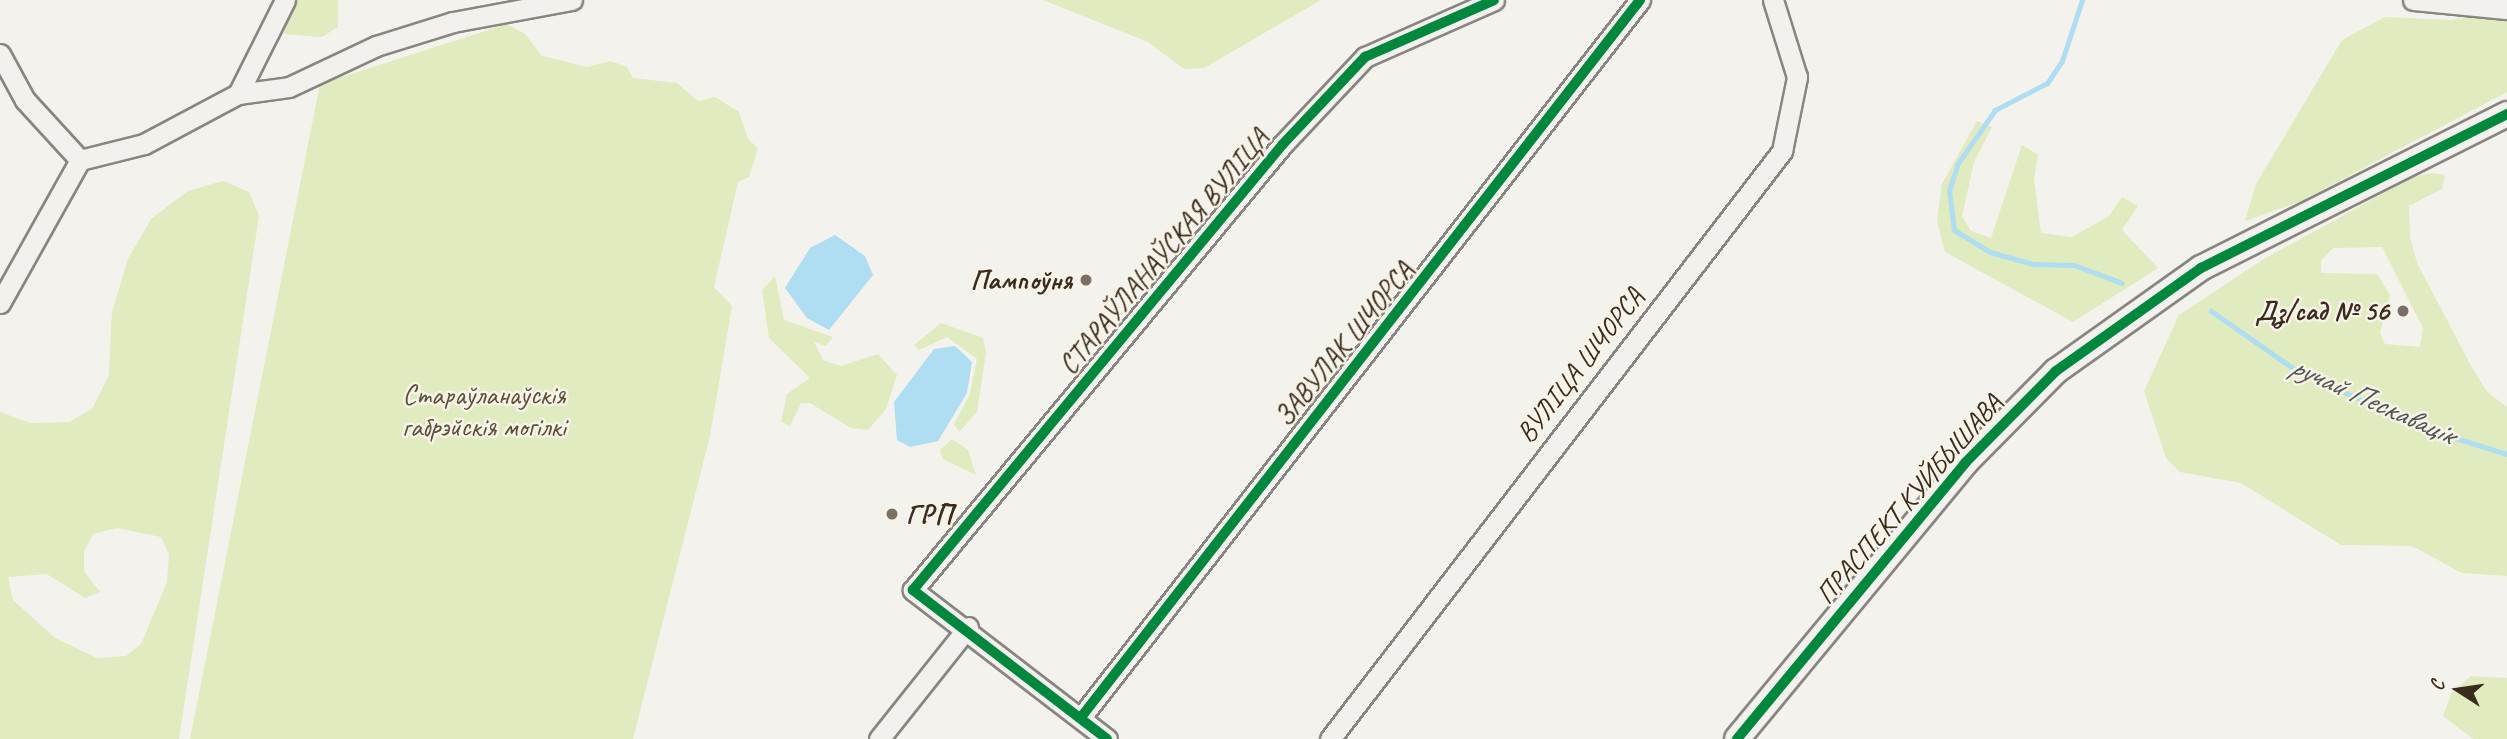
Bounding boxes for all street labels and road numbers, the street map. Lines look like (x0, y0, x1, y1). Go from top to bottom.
street label: СТАРАЎЛАНАЎСКАЯ ВУЛІЦА (1052, 124, 1276, 380)
street label: ЗАВУЛАК ШЧОРСА (1267, 255, 1421, 433)
street label: ВУЛІЦА ШЧОРСА (1509, 281, 1651, 449)
street label: ПРАСПЕКТ КУЙБЫШАВА (1809, 388, 2009, 610)

